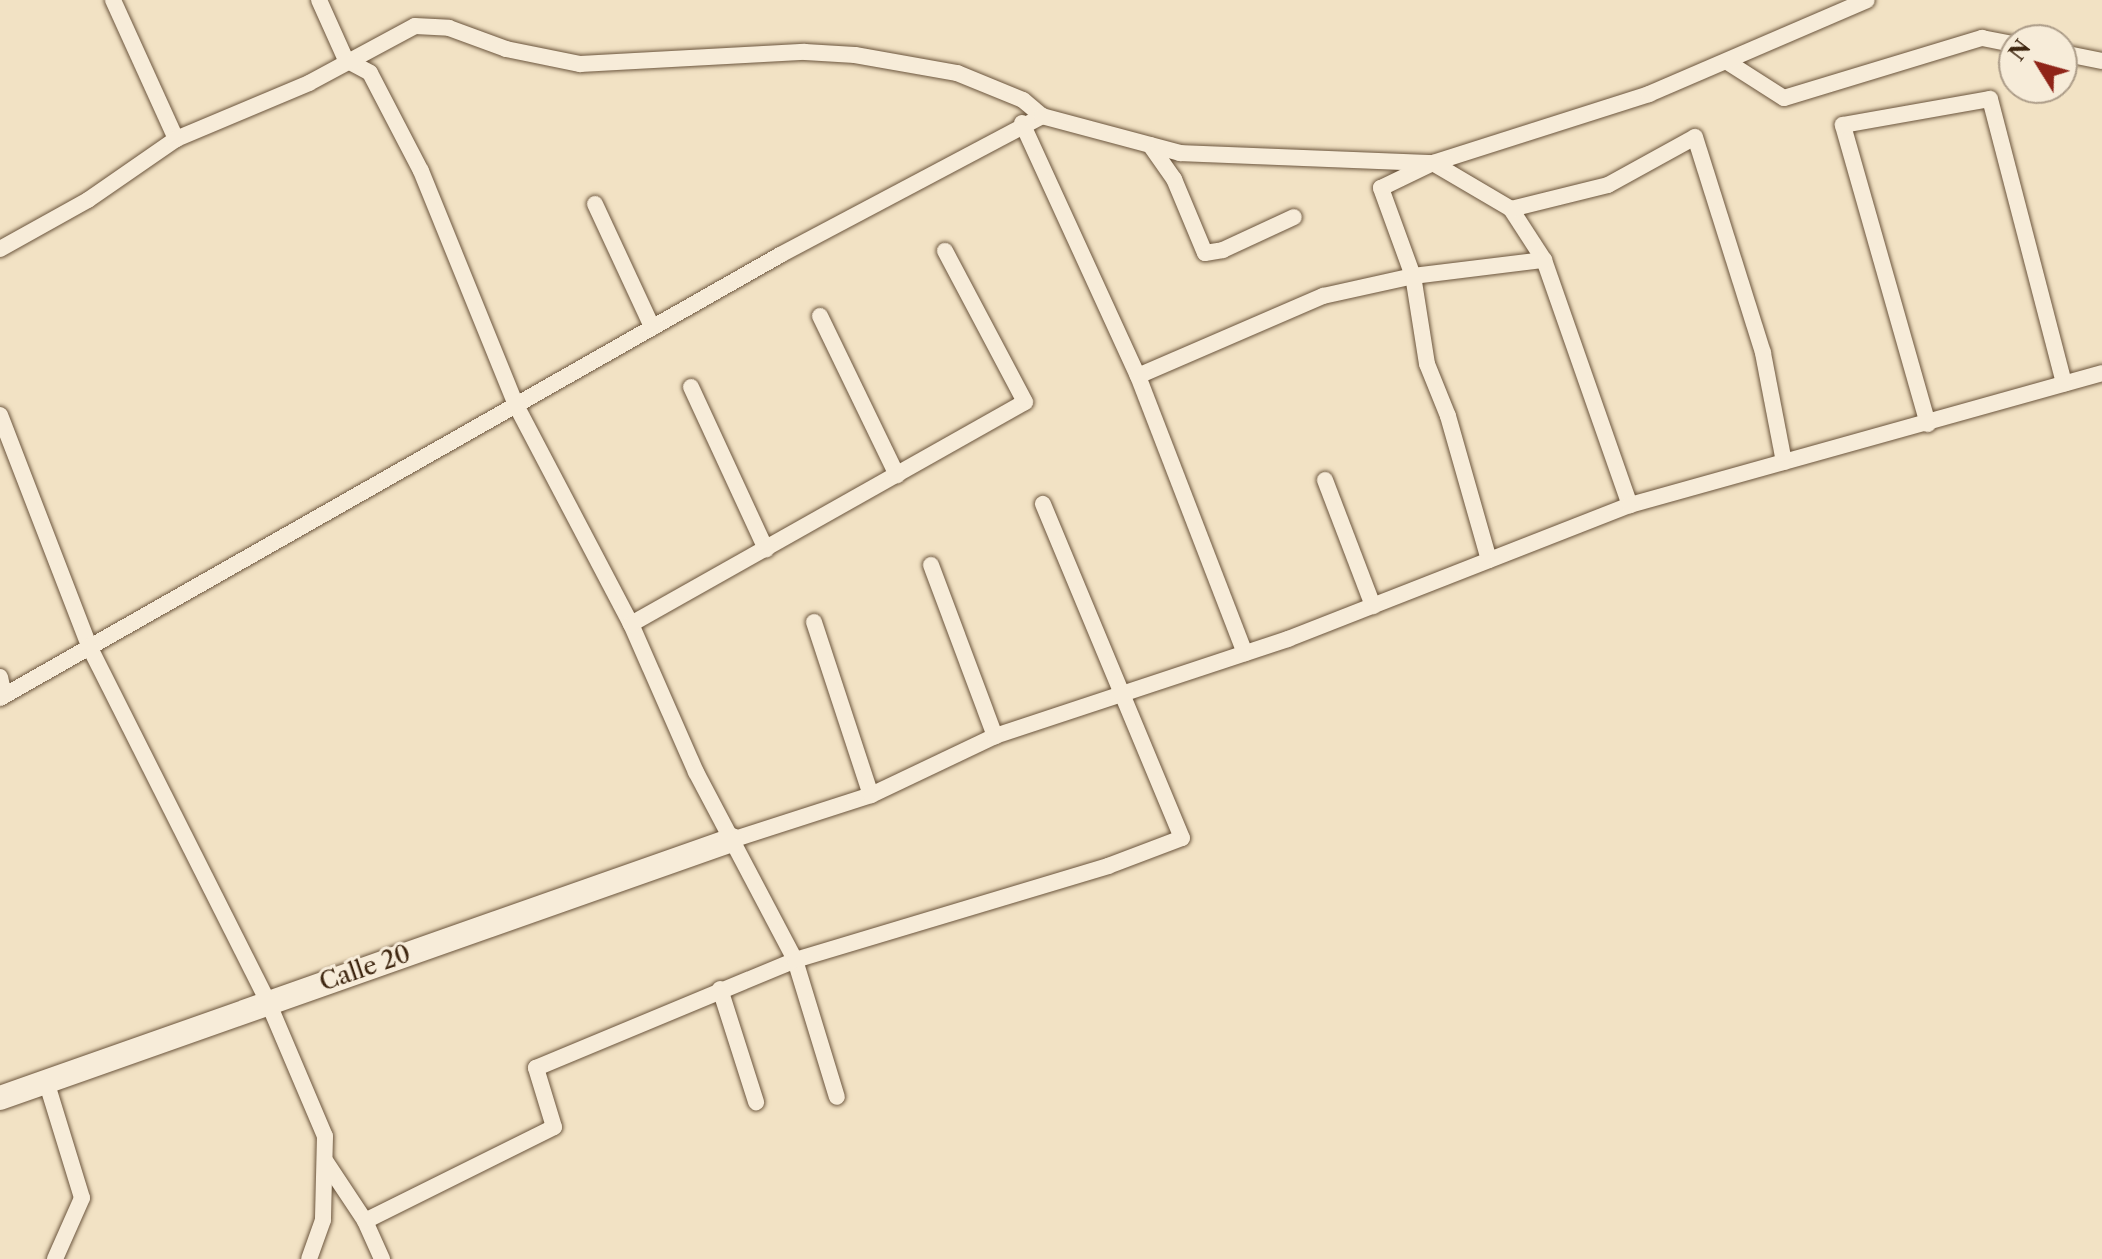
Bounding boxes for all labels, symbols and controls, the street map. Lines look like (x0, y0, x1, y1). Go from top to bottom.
north arrow (1998, 24, 2078, 104)
text: N (2003, 35, 2037, 66)
street label: Calle 20 (316, 939, 414, 997)

